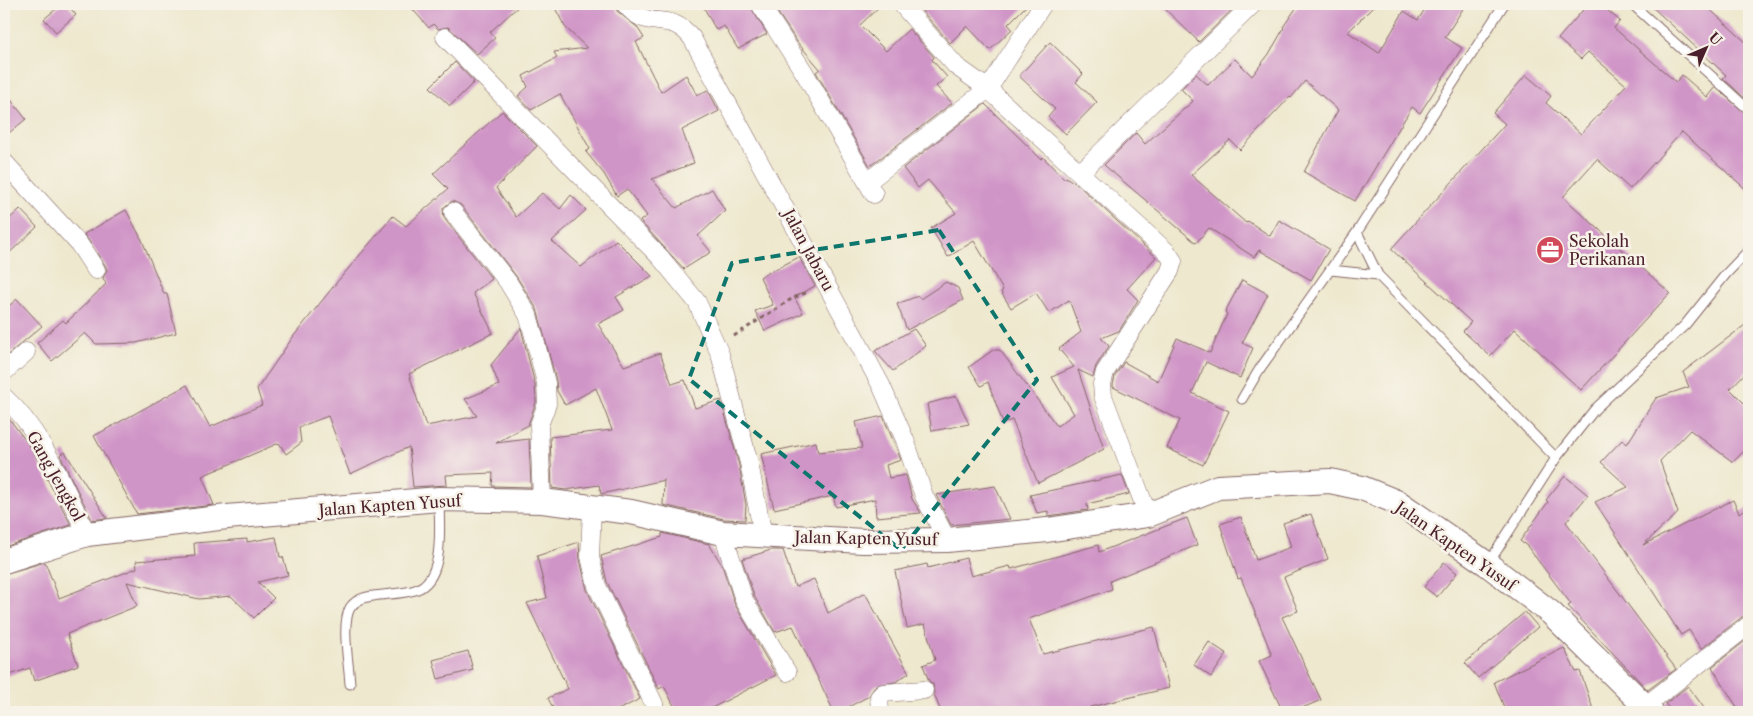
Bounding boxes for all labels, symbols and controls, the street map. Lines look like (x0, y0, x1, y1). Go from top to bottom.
north arrow (1680, 22, 1730, 72)
text: U (1705, 28, 1726, 50)
street label: Jalan Jabaru (778, 203, 839, 295)
place label: Sekolah Perikanan (1569, 231, 1646, 269)
office icon: Sekolah Perikanan (1535, 235, 1565, 265)
street label: Gang Jengkol (23, 427, 89, 525)
street label: Jalan Kapten Yusuf (315, 490, 464, 520)
street label: Jalan Kapten Yusuf (1389, 495, 1522, 596)
street label: Jalan Kapten Yusuf (791, 527, 940, 549)

